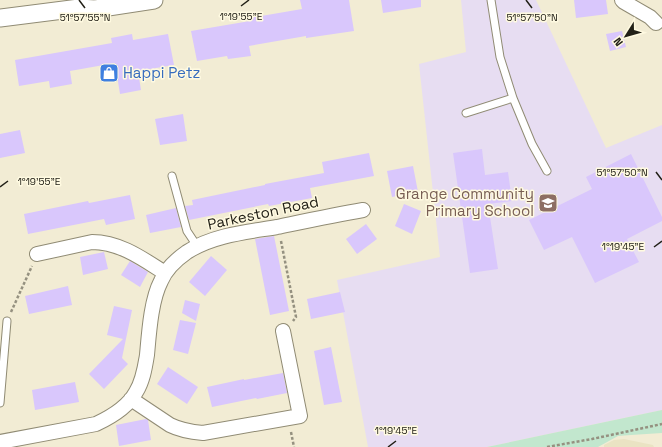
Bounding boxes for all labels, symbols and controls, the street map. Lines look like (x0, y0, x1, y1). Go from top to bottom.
text: 1°19'55"E (220, 10, 263, 23)
text: 51°57'55"N (60, 11, 110, 24)
text: 51°57'50"N (506, 11, 558, 24)
north arrow (606, 16, 646, 56)
text: N (610, 35, 626, 49)
shop icon: Happi Petz (98, 62, 120, 84)
place label: Happi Petz (123, 63, 200, 82)
text: 51°57'50"N (596, 166, 648, 179)
text: 1°19'55"E (18, 175, 61, 188)
place label: Grange Community Primary School (396, 184, 534, 220)
street label: Parkeston Road (206, 191, 320, 234)
school or university icon: Grange Community Primary School (537, 192, 559, 214)
text: 1°19'45"E (602, 240, 645, 253)
text: 1°19'45"E (375, 424, 418, 437)

